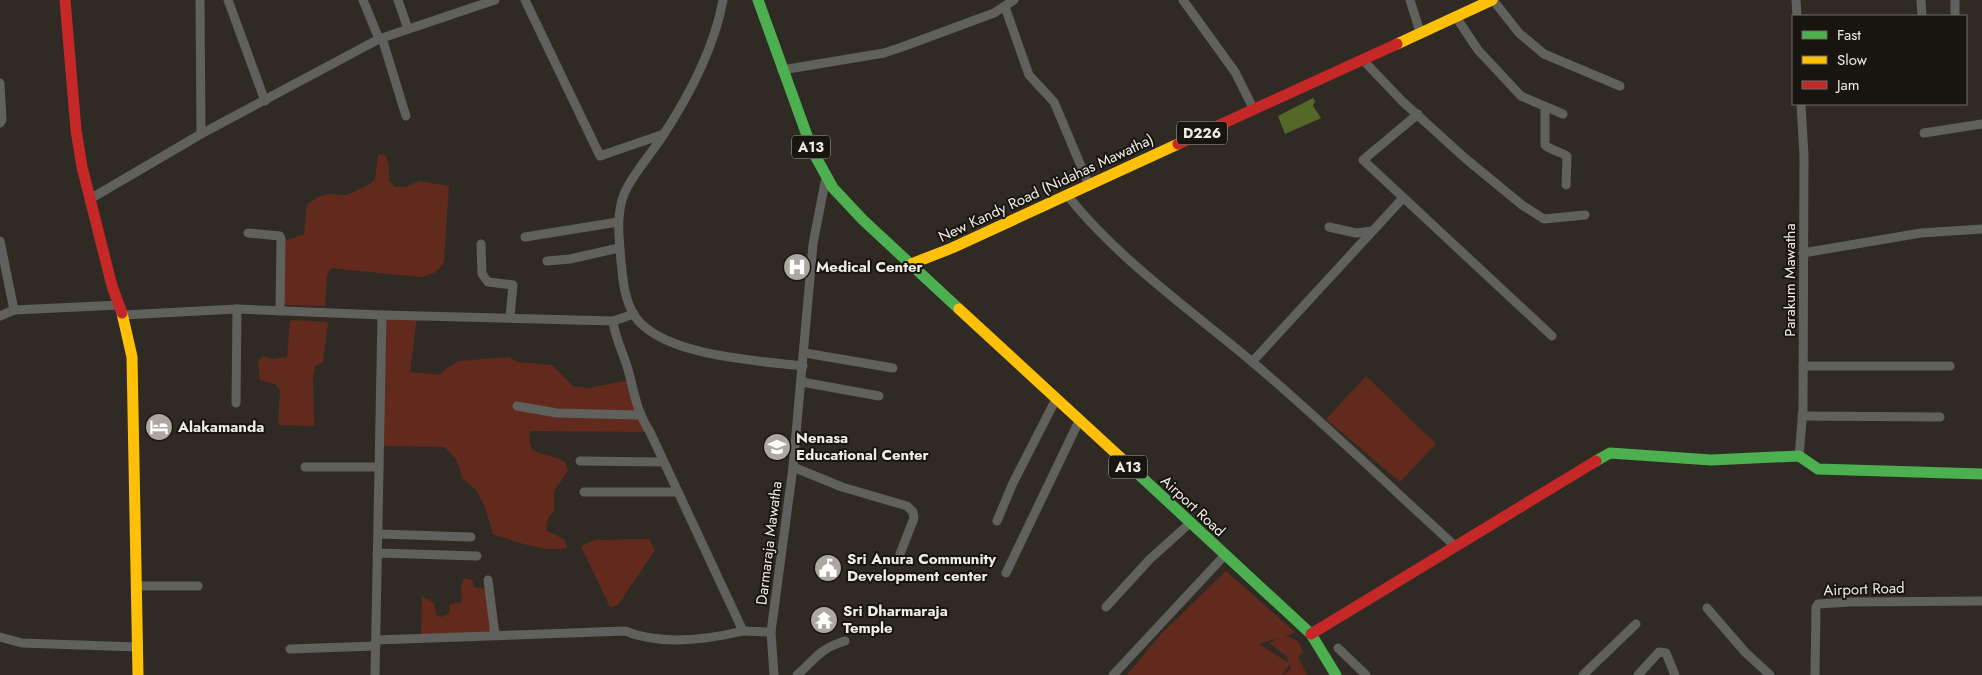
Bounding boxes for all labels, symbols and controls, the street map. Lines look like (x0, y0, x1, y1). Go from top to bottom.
legend (1792, 15, 1967, 105)
text: Fast (1837, 24, 1861, 46)
text: Slow (1837, 49, 1868, 71)
text: Jam (1835, 74, 1860, 96)
road number: D226 (1177, 122, 1227, 144)
street label: New Kandy Road (Nidahas Mawatha) (935, 128, 1157, 248)
road number: A13 (792, 136, 830, 158)
street label: Parakum Mawatha (1779, 223, 1801, 337)
hospital icon: Medical Center (782, 252, 812, 282)
place label: Medical Center (816, 256, 924, 278)
hotel icon: Alakamanda (144, 412, 174, 442)
place label: Alakamanda (177, 416, 264, 438)
place label: Nenasa Educational Center (796, 427, 930, 466)
school or university icon: Nenasa Educational Center (762, 432, 792, 462)
road number: A13 (1109, 456, 1147, 478)
street label: Airport Road (1156, 470, 1230, 542)
street label: Darmaraja Mawatha (750, 480, 788, 606)
place label: Sri Anura Community Development center (847, 548, 996, 587)
public building icon: Sri Anura Community Development center (813, 553, 843, 583)
street label: Airport Road (1823, 577, 1905, 601)
place label: Sri Dharmaraja Temple (843, 600, 948, 639)
temple icon: Sri Dharmaraja Temple (809, 605, 839, 635)

